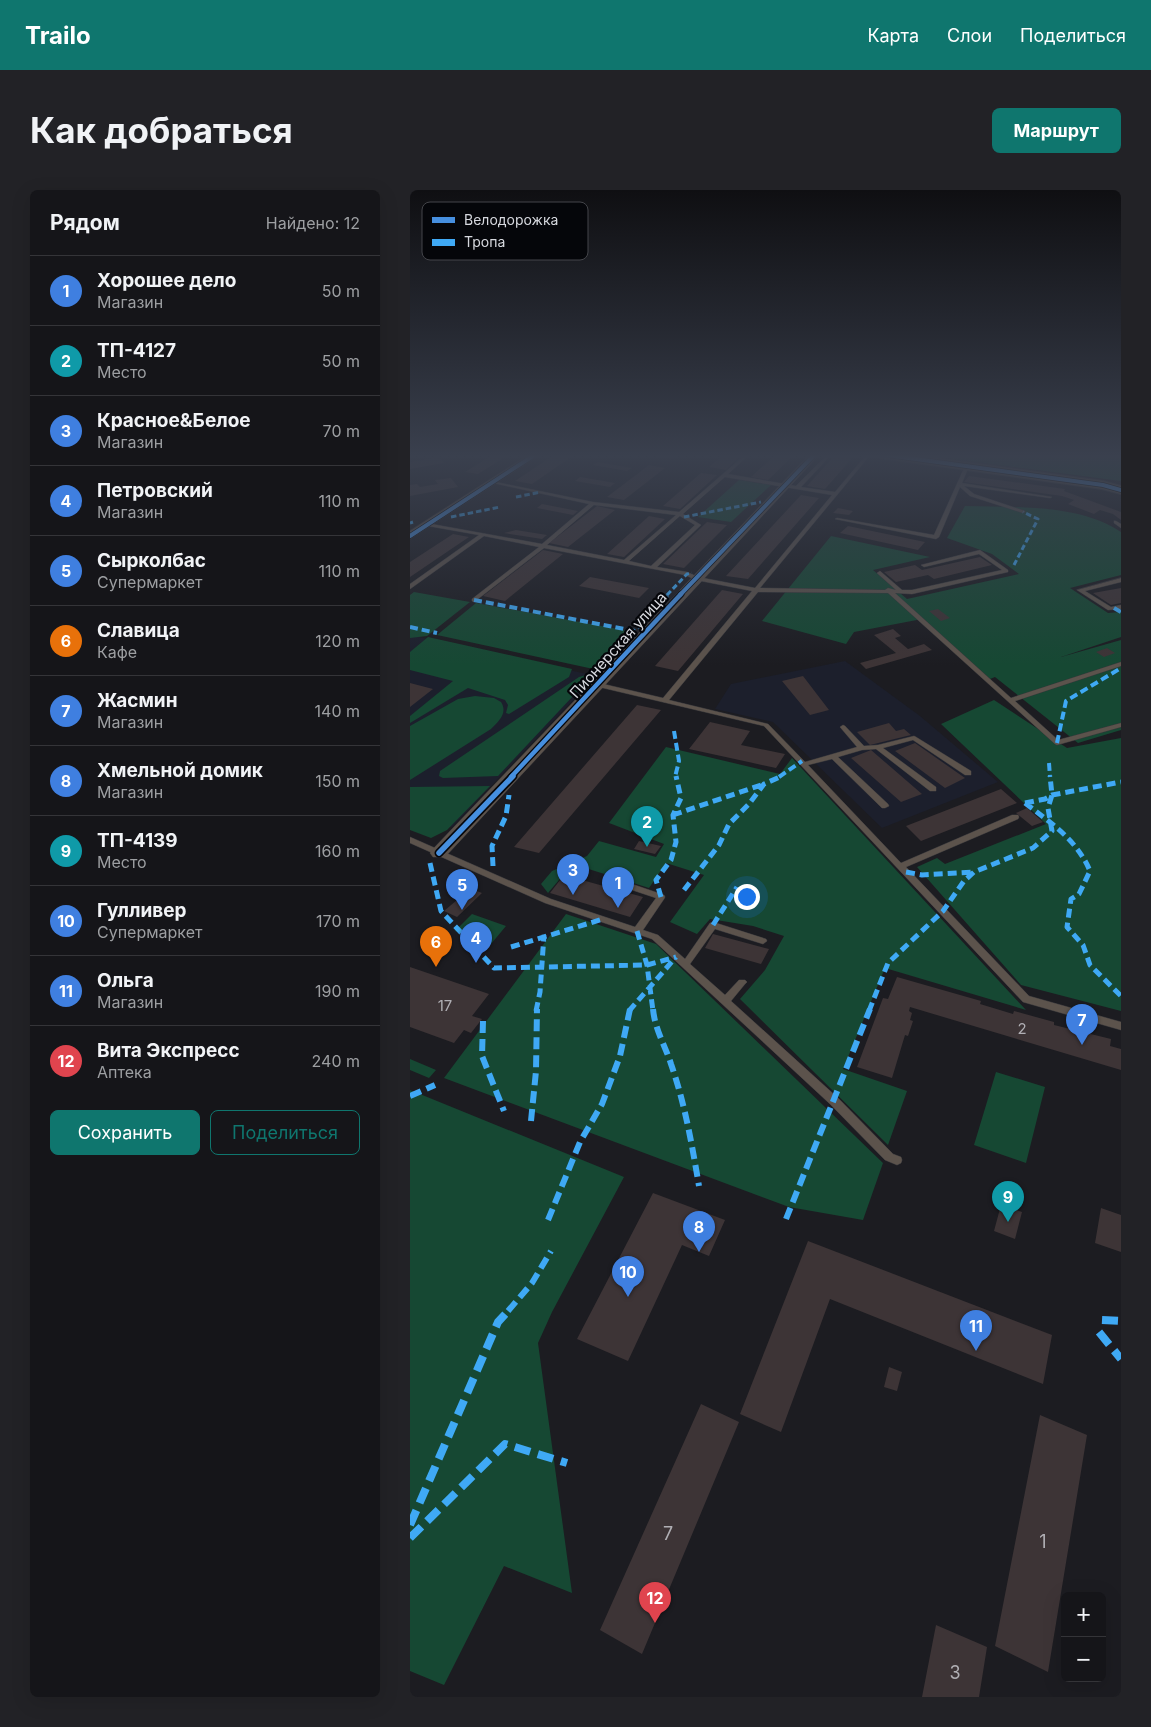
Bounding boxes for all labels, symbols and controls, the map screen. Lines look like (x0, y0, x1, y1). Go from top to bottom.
text: Trailo (25, 21, 91, 50)
text: Карта (867, 25, 919, 46)
text: Слои (947, 25, 992, 46)
text: Поделиться (1020, 25, 1126, 46)
button: Маршрут (992, 108, 1121, 153)
text: Как добраться (30, 109, 293, 151)
legend (422, 202, 588, 260)
text: Рядом (50, 210, 120, 235)
text: Велодорожка (464, 211, 558, 228)
text: Найдено: 12 (266, 213, 360, 233)
text: Тропа (464, 233, 505, 250)
text: Хорошее дело (97, 269, 236, 292)
text: 1 (63, 281, 69, 301)
text: 50 m (322, 281, 360, 301)
text: Магазин (97, 292, 163, 312)
text: ТП-4127 (97, 339, 176, 362)
text: 2 (61, 351, 71, 371)
text: 50 m (322, 351, 360, 371)
text: Место (97, 362, 147, 382)
text: Красное&Белое (97, 409, 251, 432)
text: 3 (61, 421, 71, 441)
text: 70 m (323, 421, 360, 441)
text: Магазин (97, 432, 163, 452)
text: Петровский (97, 479, 213, 502)
text: 4 (61, 491, 71, 511)
text: 110 m (318, 491, 360, 511)
text: Магазин (97, 502, 163, 522)
text: Сырколбас (97, 549, 206, 572)
text: 5 (61, 561, 71, 581)
text: 110 m (318, 561, 360, 581)
text: Супермаркет (97, 572, 202, 592)
street label: Пионерская улица (565, 588, 671, 702)
text: Славица (97, 619, 180, 642)
text: 6 (61, 631, 71, 651)
text: 120 m (315, 631, 360, 651)
text: Кафе (97, 642, 137, 662)
text: Жасмин (97, 689, 178, 712)
text: 7 (61, 701, 71, 721)
text: 140 m (315, 701, 360, 721)
text: Магазин (97, 712, 163, 732)
text: Хмельной домик (97, 759, 263, 782)
text: 8 (61, 771, 71, 791)
text: 150 m (315, 771, 360, 791)
text: Магазин (97, 782, 163, 802)
pin: 2 (631, 806, 663, 847)
text: ТП-4139 (97, 829, 178, 852)
text: 9 (61, 841, 71, 861)
text: 160 m (315, 841, 360, 861)
text: Место (97, 852, 147, 872)
pin: 3 (557, 854, 589, 895)
pin: 1 (602, 867, 634, 908)
pin: 5 (446, 869, 478, 910)
your location (734, 884, 760, 910)
text: Гулливер (97, 899, 187, 922)
text: 10 (57, 911, 75, 931)
text: 170 m (316, 911, 360, 931)
text: Супермаркет (97, 922, 202, 942)
pin: 4 (460, 922, 492, 963)
pin: 6 (420, 926, 452, 967)
text: Ольга (97, 969, 154, 992)
text: 11 (59, 981, 73, 1001)
text: 190 m (315, 981, 360, 1001)
text: Магазин (97, 992, 163, 1012)
house number: 17 (438, 996, 452, 1015)
pin: 7 (1066, 1004, 1098, 1045)
house number: 2 (1017, 1019, 1027, 1038)
text: Вита Экспресс (97, 1039, 240, 1062)
text: 12 (58, 1051, 74, 1071)
text: 240 m (312, 1051, 360, 1071)
text: Аптека (97, 1062, 152, 1082)
button: Сохранить (50, 1110, 200, 1155)
button: Поделиться (210, 1110, 360, 1155)
pin: 9 (992, 1181, 1024, 1222)
pin: 8 (683, 1211, 715, 1252)
pin: 10 (612, 1256, 644, 1297)
pin: 11 (960, 1310, 992, 1351)
house number: 7 (663, 1523, 673, 1544)
house number: 1 (1039, 1531, 1047, 1552)
pin: 12 (639, 1582, 671, 1623)
map controls (1061, 1592, 1106, 1682)
button: + (1061, 1592, 1106, 1637)
button: − (1061, 1637, 1106, 1682)
house number: 3 (949, 1662, 961, 1683)

